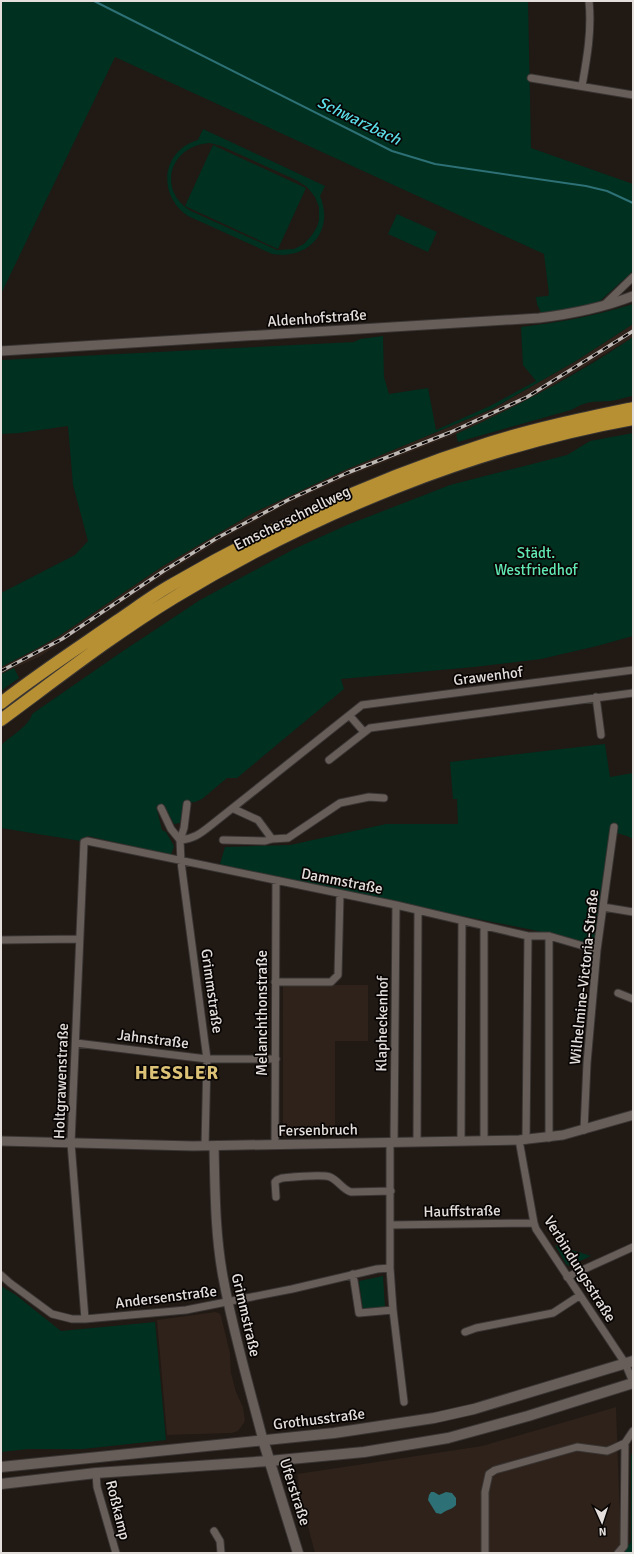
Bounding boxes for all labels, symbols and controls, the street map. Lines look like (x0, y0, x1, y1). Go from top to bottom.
water label: Schwarzbach (314, 92, 405, 150)
street label: Aldenhofstraße (267, 306, 367, 330)
street label: Emscherschnellweg (231, 482, 353, 554)
park label: Städt. Westfriedhof (494, 544, 579, 579)
street label: Grawenhof (452, 663, 525, 689)
street label: Dammstraße (300, 864, 384, 898)
street label: Wilhelmine-Victoria-Straße (566, 888, 602, 1066)
street label: Grimmstraße (197, 948, 227, 1034)
street label: Melanchthonstraße (253, 950, 271, 1076)
street label: Klapheckenhof (372, 975, 392, 1072)
street label: Holtgrawenstraße (50, 1023, 72, 1139)
street label: Jahnstraße (116, 1026, 190, 1052)
district label: HESSLER (135, 1061, 219, 1085)
street label: Fersenbruch (278, 1120, 358, 1140)
street label: Hauffstraße (423, 1201, 501, 1221)
street label: Verbindungsstraße (540, 1213, 620, 1325)
street label: Grimmstraße (228, 1271, 264, 1359)
street label: Andersenstraße (114, 1282, 218, 1312)
street label: Grothusstraße (272, 1404, 366, 1434)
street label: Uferstraße (276, 1456, 314, 1528)
street label: Roßkamp (102, 1478, 134, 1542)
north arrow (582, 1502, 622, 1542)
text: N (598, 1525, 607, 1538)

